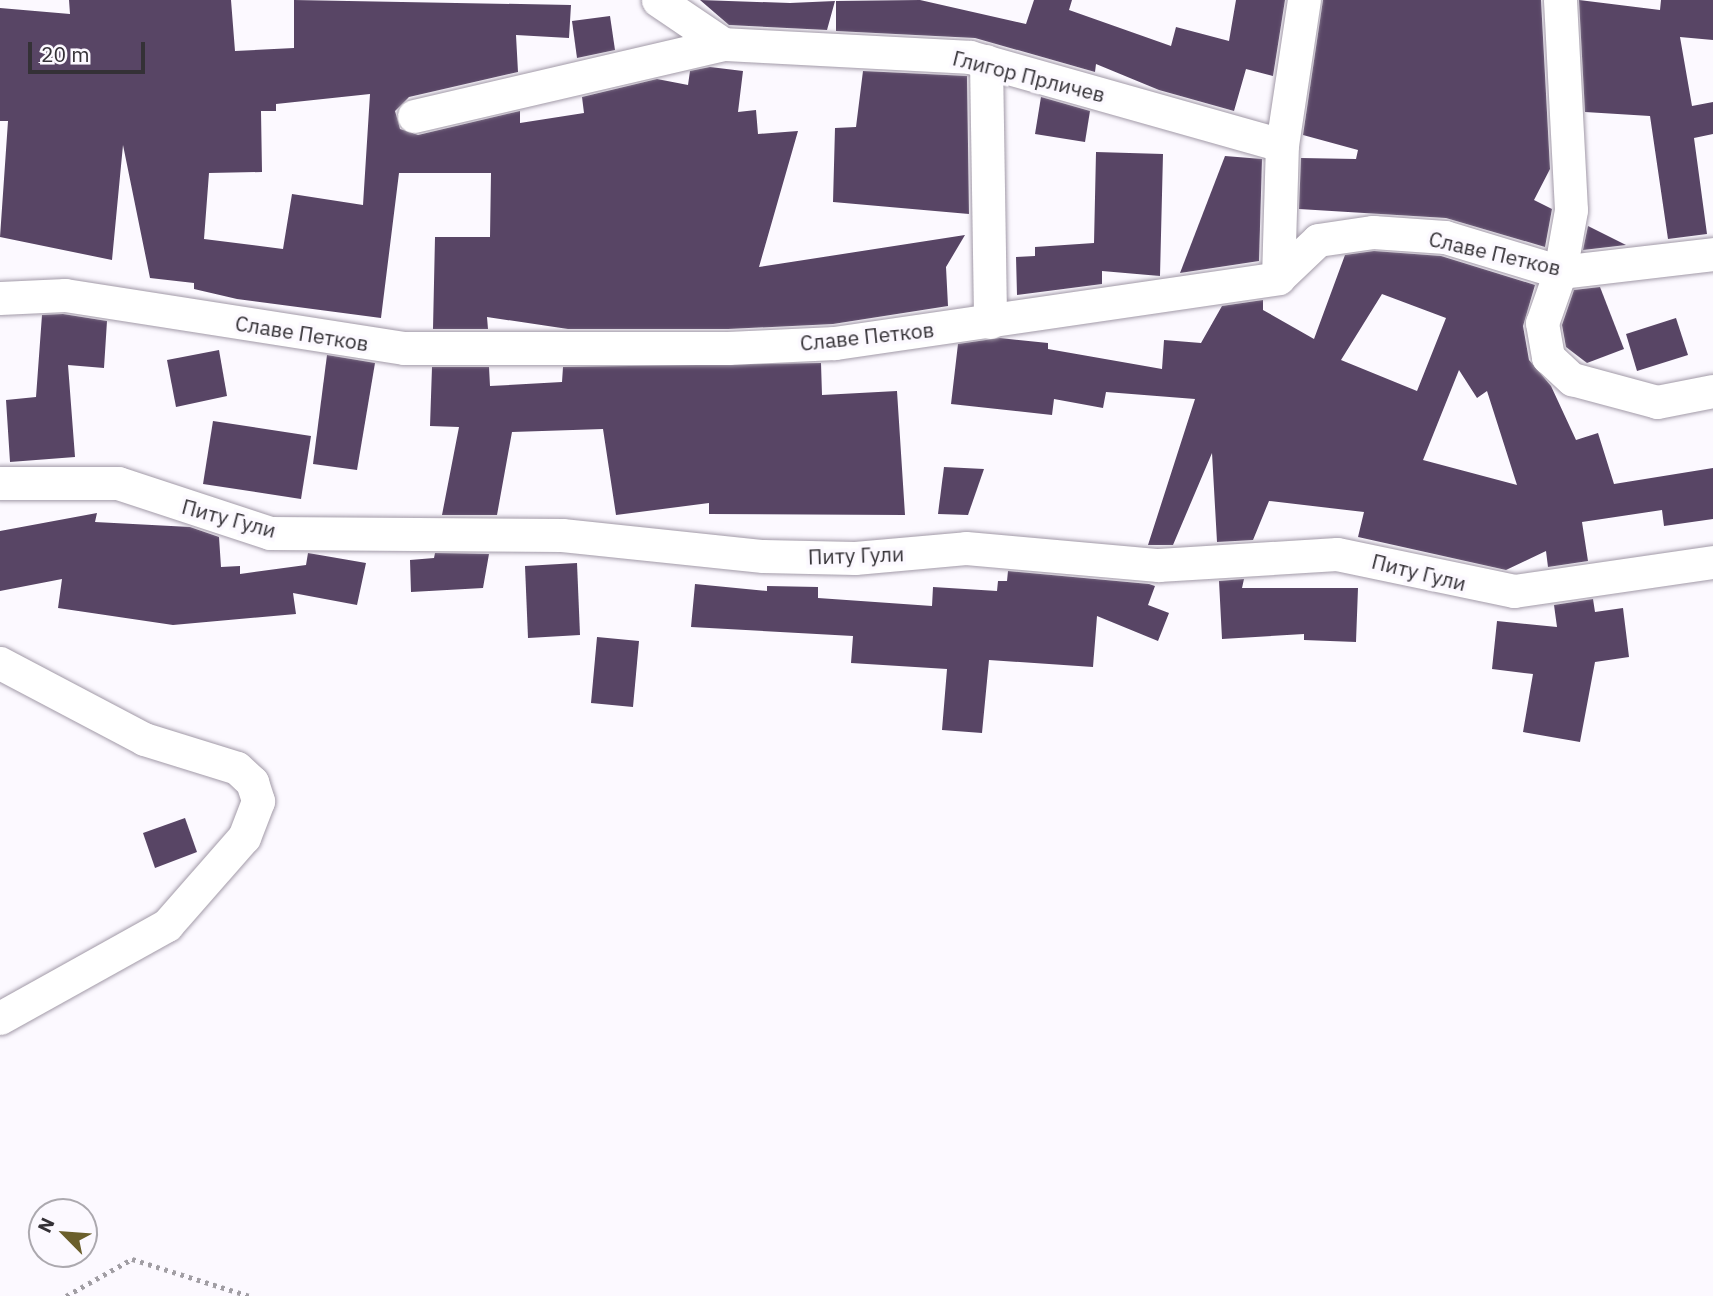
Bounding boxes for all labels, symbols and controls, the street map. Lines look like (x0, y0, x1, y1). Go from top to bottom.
scale bar (32, 28, 149, 72)
text: 20 m (41, 40, 90, 68)
street label: Глигор Прличев (950, 45, 1108, 107)
street label: Славе Петков (1427, 226, 1563, 280)
street label: Славе Петков (233, 310, 371, 356)
street label: Славе Петков (799, 316, 935, 356)
street label: Питу Гули (179, 493, 279, 543)
street label: Питу Гули (807, 541, 905, 569)
street label: Питу Гули (1369, 548, 1469, 596)
north arrow (28, 1198, 98, 1268)
text: N (32, 1214, 60, 1236)

